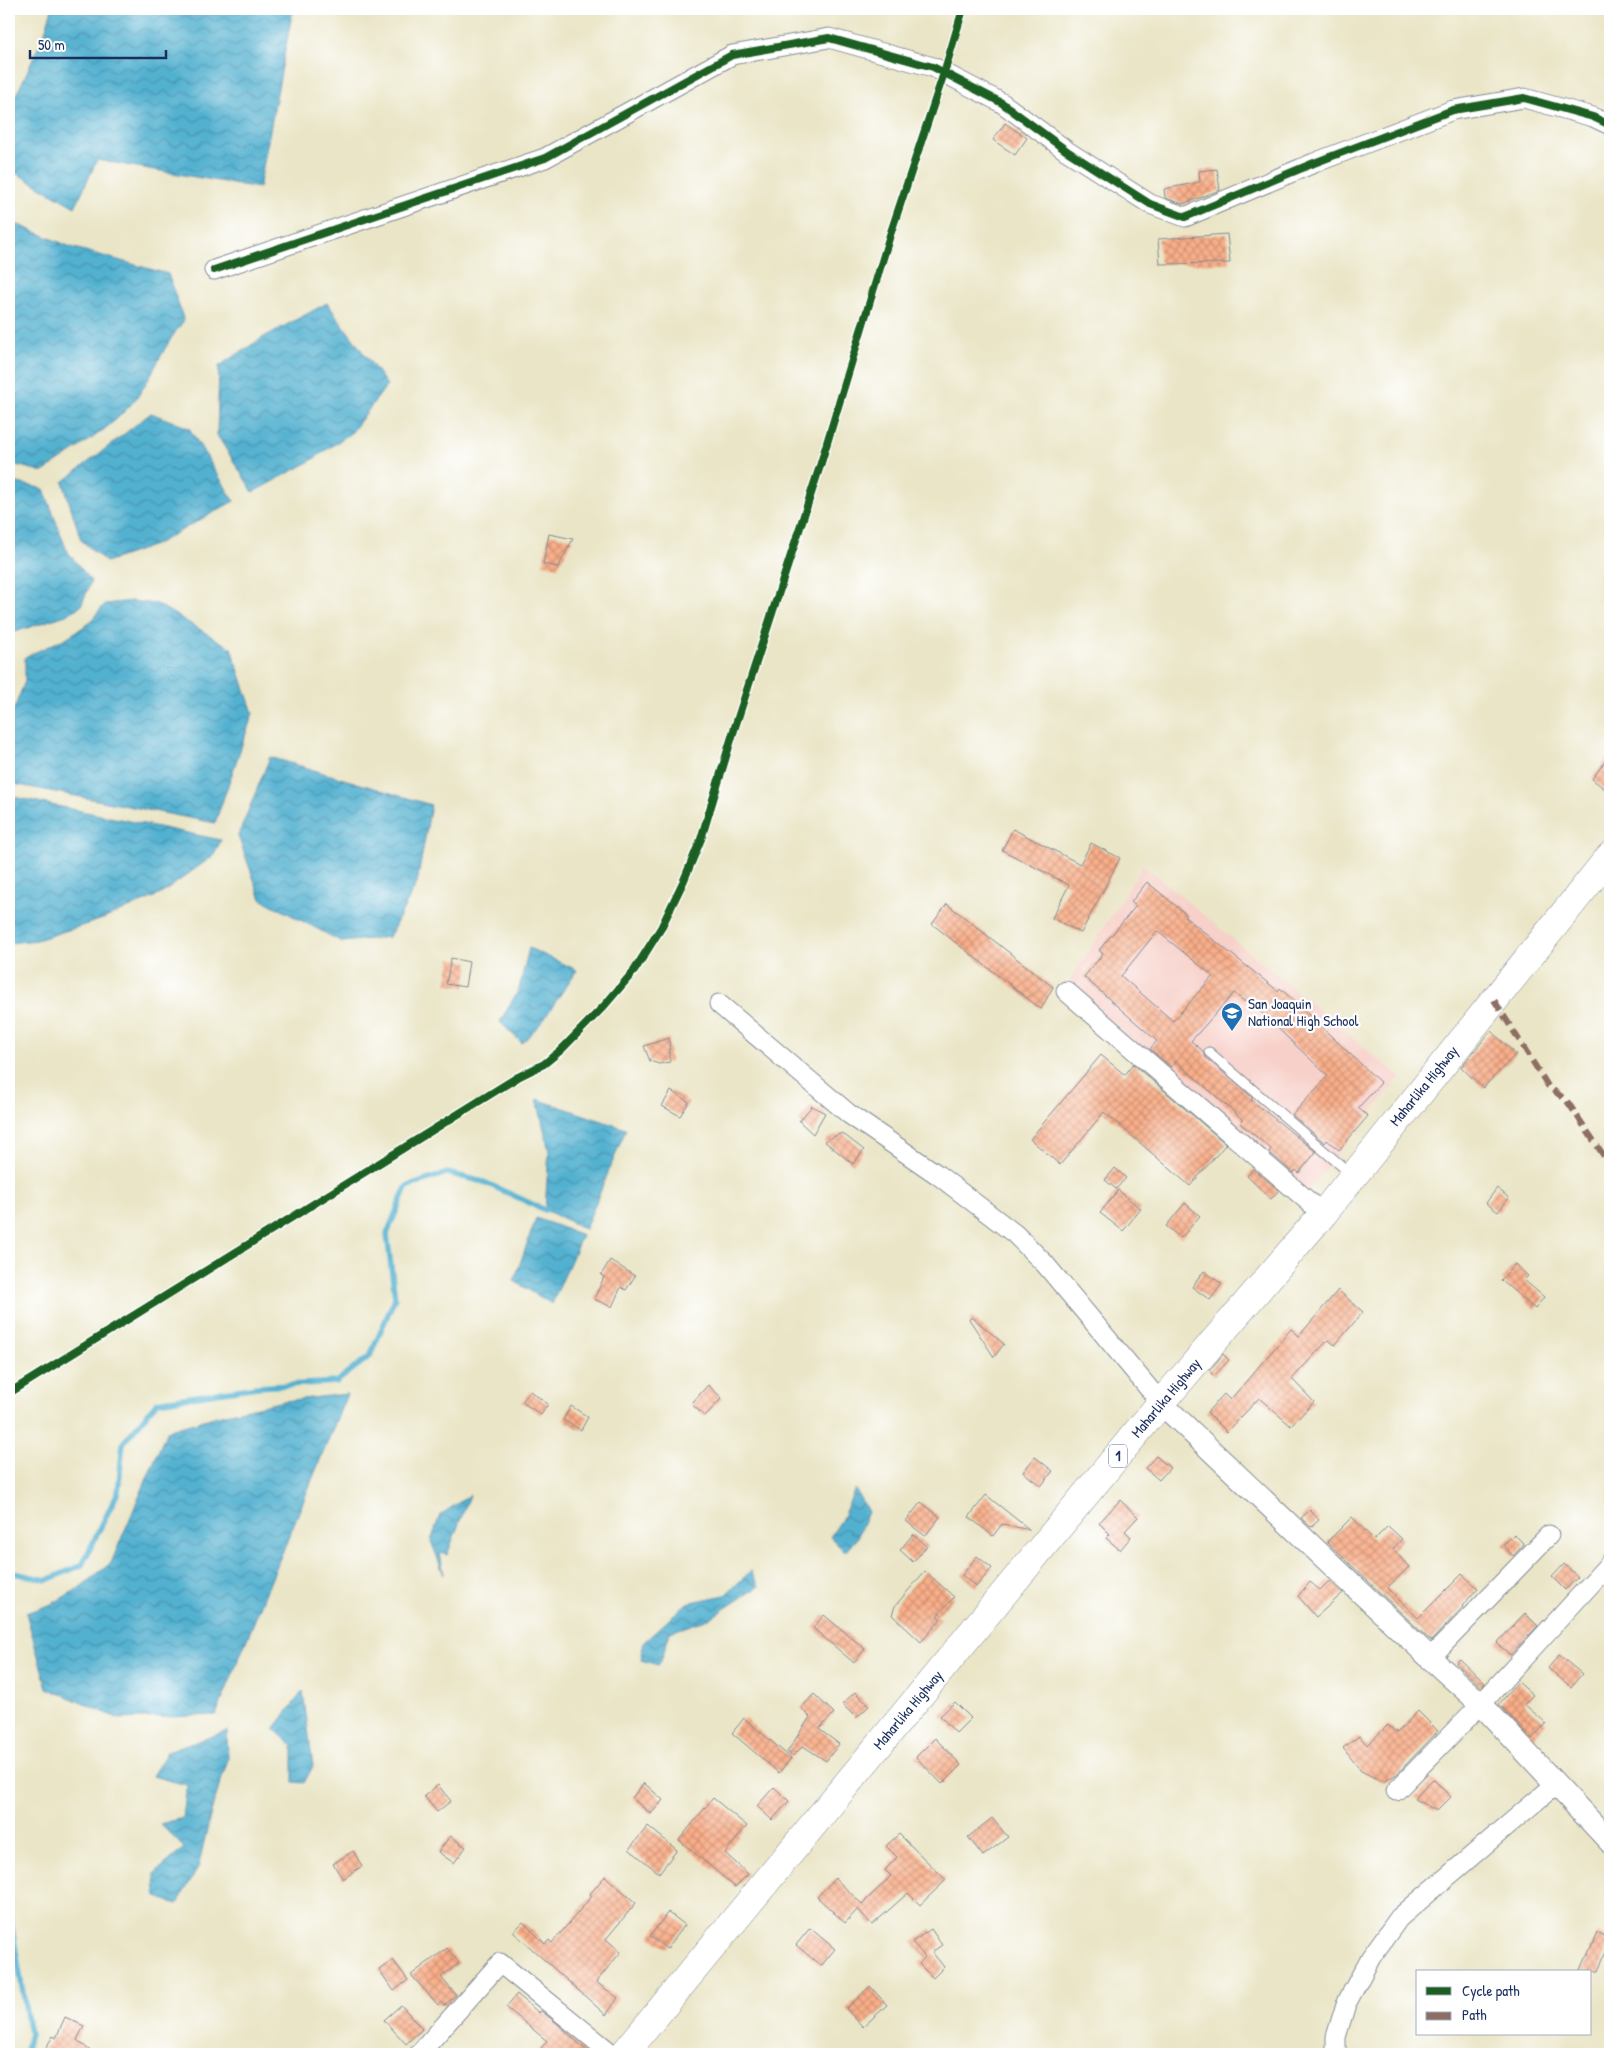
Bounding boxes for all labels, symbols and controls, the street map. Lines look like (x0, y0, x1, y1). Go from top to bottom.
scale bar (30, 28, 166, 60)
text: 50 m (38, 34, 65, 55)
place label: San Joaquin National High School (1248, 993, 1358, 1031)
school or university icon: San Joaquin National High School (1220, 1001, 1244, 1032)
street label: Maharlika Highway (1385, 1041, 1463, 1130)
street label: Maharlika Highway (1126, 1353, 1205, 1442)
road number: 1 (1109, 1444, 1127, 1468)
street label: Maharlika Highway (868, 1665, 947, 1754)
legend (1416, 1970, 1592, 2036)
text: Cycle path (1462, 1980, 1520, 2001)
text: Path (1462, 2004, 1487, 2025)

